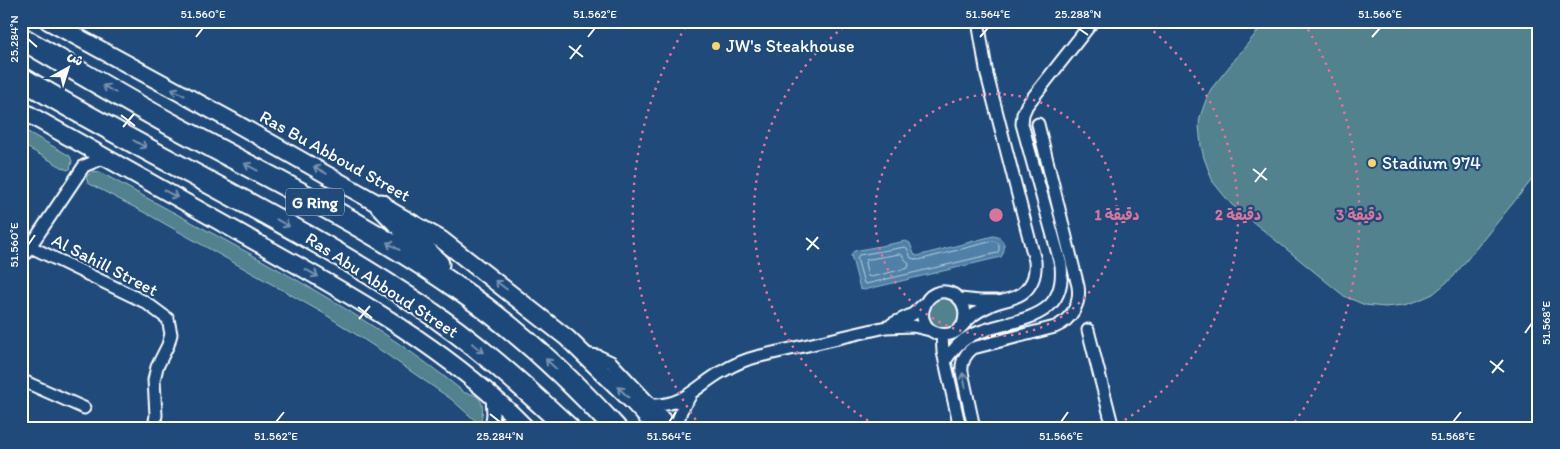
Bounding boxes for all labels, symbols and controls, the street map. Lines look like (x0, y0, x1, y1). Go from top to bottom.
text: 51.560°E (180, 7, 226, 21)
text: 51.562°E (573, 7, 617, 21)
text: 51.564°E (966, 7, 1011, 21)
text: 25.288°N (1055, 7, 1101, 21)
text: 51.566°E (1358, 7, 1402, 21)
text: 25.284°N (7, 15, 21, 63)
place label: JW's Steakhouse (726, 35, 855, 57)
marker: JW's Steakhouse (710, 40, 722, 52)
north arrow (42, 42, 92, 92)
text: ش (65, 47, 87, 70)
one-way arrow (102, 83, 116, 93)
one-way arrow (171, 87, 186, 96)
street label: Ras Bu Abboud Street (256, 105, 414, 207)
one-way arrow (133, 140, 147, 150)
place label: Stadium 974 (1382, 152, 1481, 174)
marker: Stadium 974 (1366, 157, 1378, 169)
one-way arrow (244, 162, 259, 172)
one-way arrow (314, 165, 328, 175)
road number: G Ring (286, 188, 344, 216)
one-way arrow (163, 189, 178, 199)
centre of rings (987, 206, 1005, 224)
text: 1 دقيقة (1095, 206, 1140, 224)
text: 2 دقيقة (1215, 206, 1261, 224)
text: 3 دقيقة (1336, 206, 1382, 224)
one-way arrow (275, 218, 289, 228)
text: 51.560°E (7, 222, 21, 268)
street label: Ras Abu Abboud Street (301, 227, 463, 343)
street label: Al Sahill Street (48, 229, 162, 301)
one-way arrow (387, 240, 401, 250)
one-way arrow (305, 268, 320, 278)
one-way arrow (495, 280, 508, 291)
text: 51.568°E (1539, 301, 1553, 345)
one-way arrow (471, 343, 484, 354)
one-way arrow (545, 358, 558, 370)
one-way arrow (959, 373, 968, 389)
one-way arrow (617, 386, 630, 398)
text: 51.562°E (254, 429, 298, 443)
text: 25.284°N (476, 429, 524, 443)
text: 51.564°E (647, 429, 692, 443)
text: 51.566°E (1039, 429, 1083, 443)
text: 51.568°E (1431, 429, 1475, 443)

